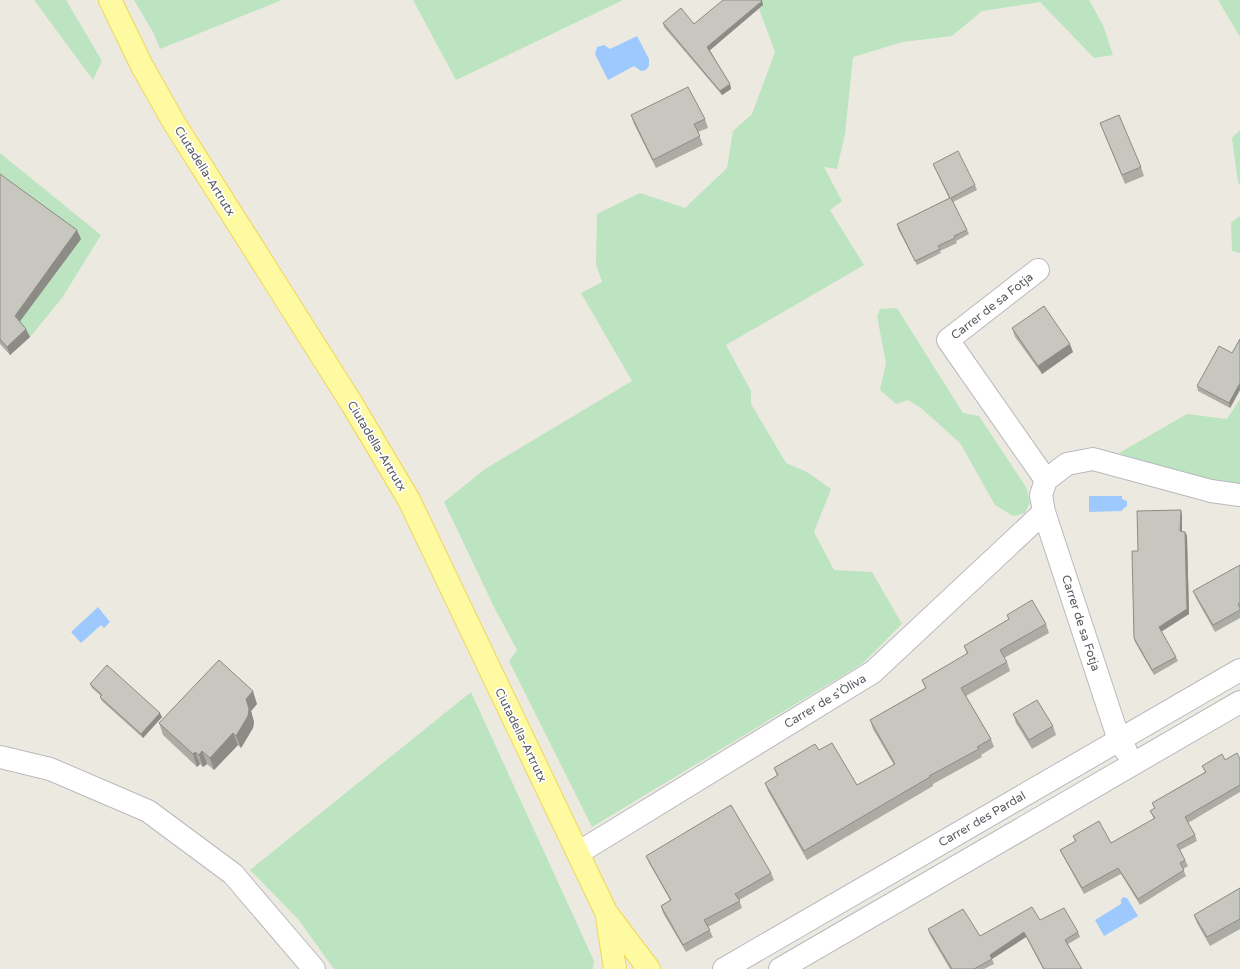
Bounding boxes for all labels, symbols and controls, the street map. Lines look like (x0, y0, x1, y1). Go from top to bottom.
street label: Ciutadella-Artrutx (172, 124, 238, 218)
street label: Carrer de sa Fotja (948, 270, 1036, 342)
street label: Ciutadella-Artrutx (345, 398, 409, 494)
street label: Carrer de sa Fotja (1059, 573, 1103, 673)
street label: Carrer de s'Òliva (781, 671, 869, 731)
street label: Ciutadella-Artrutx (492, 686, 550, 784)
street label: Carrer des Pardal (936, 788, 1028, 850)

